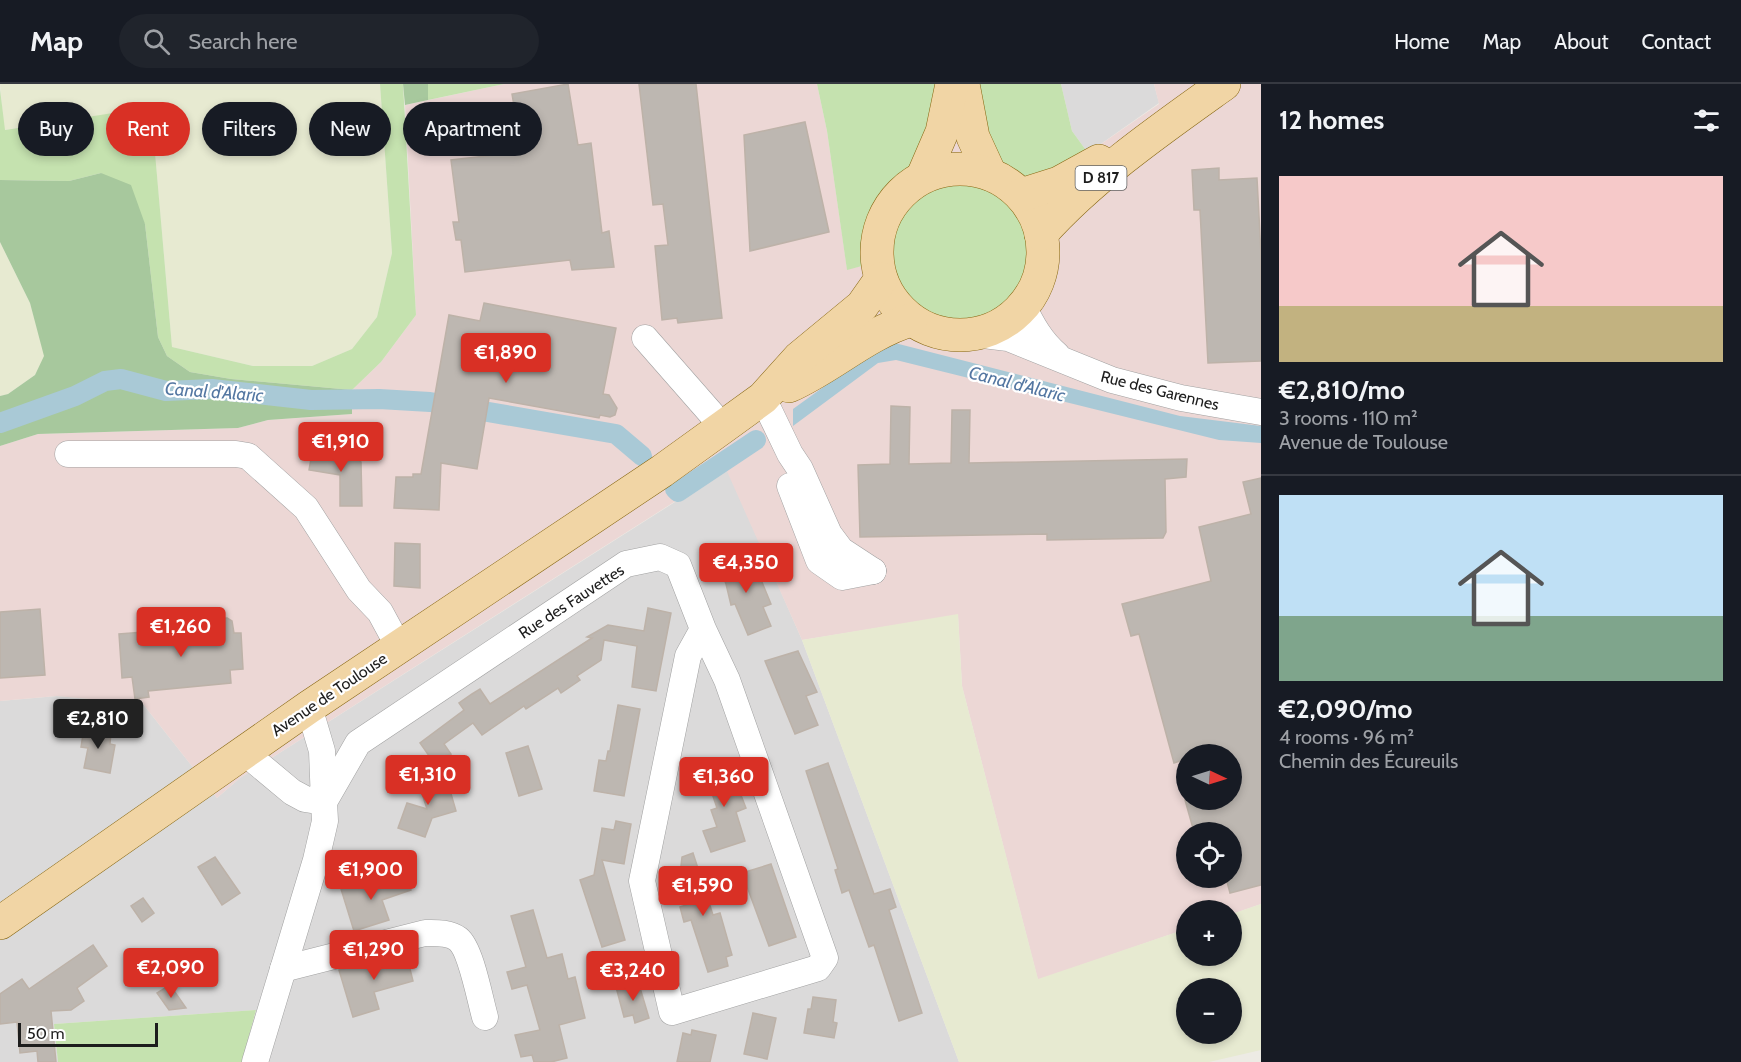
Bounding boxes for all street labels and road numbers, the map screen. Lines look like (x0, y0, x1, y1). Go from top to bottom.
road number: D 817 (1076, 166, 1126, 190)
street label: Rue des Garennes (1099, 367, 1221, 414)
street label: Rue des Fauvettes (515, 560, 628, 643)
street label: Avenue de Toulouse (268, 649, 391, 740)

